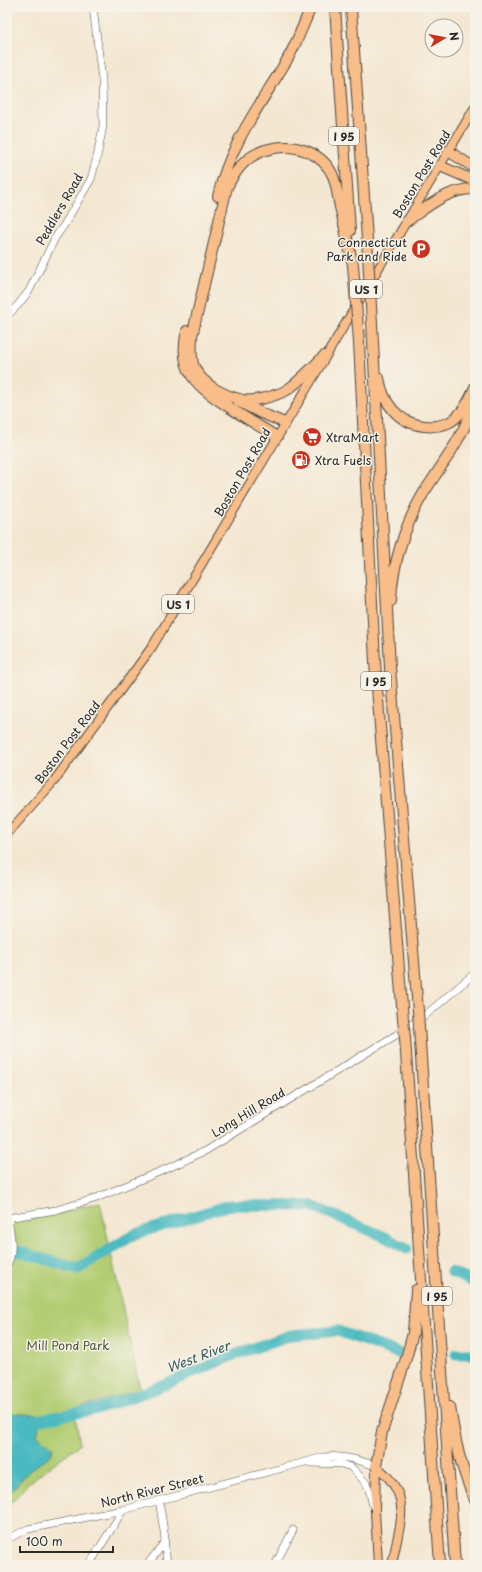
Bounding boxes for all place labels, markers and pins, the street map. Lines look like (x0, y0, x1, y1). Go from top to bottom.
place label: Connecticut Park and Ride (327, 233, 407, 265)
parking icon: Connecticut Park and Ride (410, 238, 432, 260)
supermarket icon: XtraMart (301, 426, 323, 448)
place label: XtraMart (326, 428, 379, 446)
fuel station icon: Xtra Fuels (290, 449, 312, 471)
place label: Xtra Fuels (315, 451, 372, 469)

